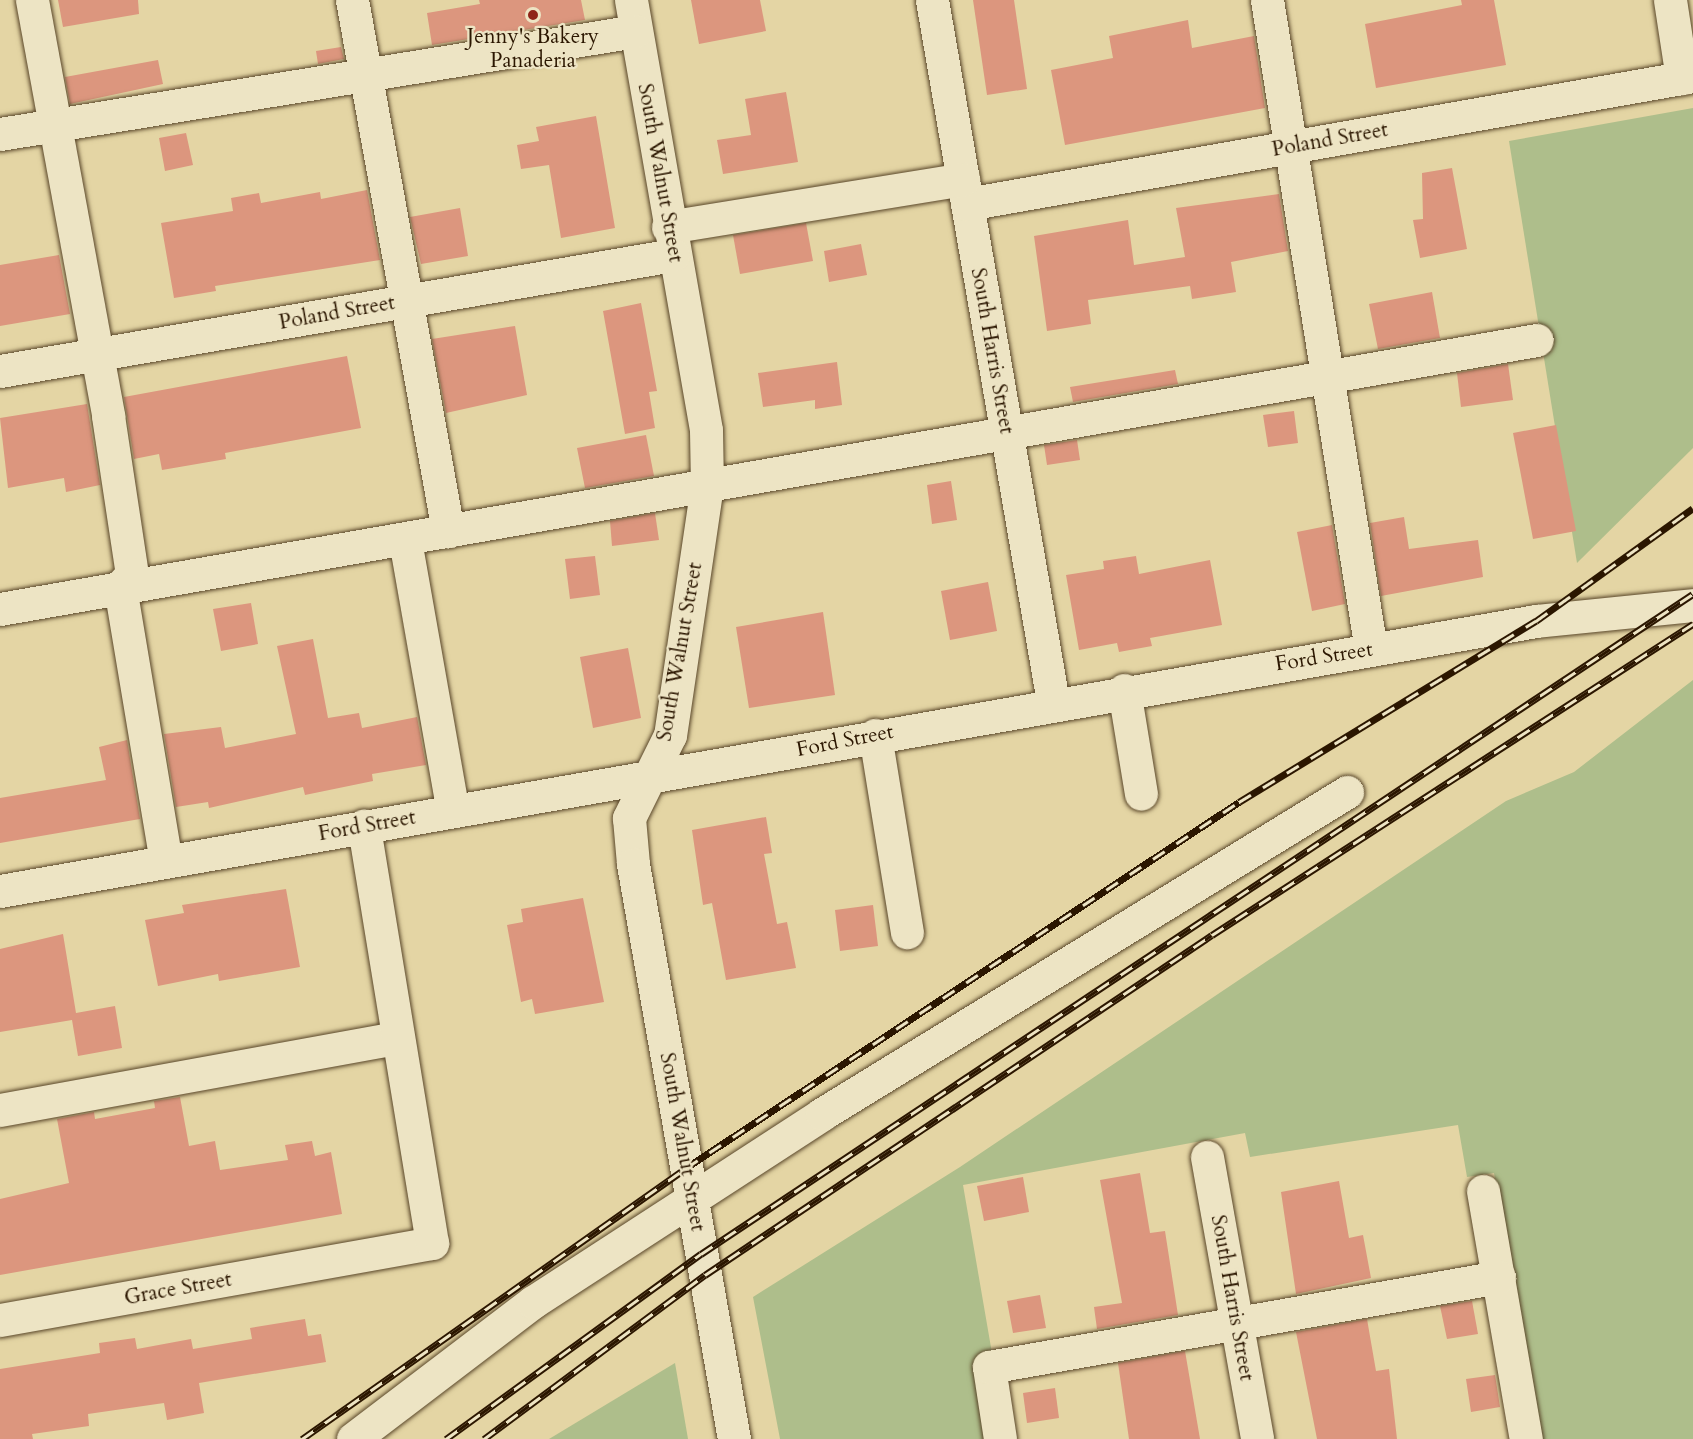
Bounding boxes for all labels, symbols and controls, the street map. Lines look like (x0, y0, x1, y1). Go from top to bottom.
marker: Jenny's Bakery Panaderia (526, 8, 540, 22)
place label: Jenny's Bakery Panaderia (467, 24, 599, 74)
street label: South Walnut Street (632, 82, 688, 264)
street label: Poland Street (1270, 117, 1390, 163)
street label: South Harris Street (965, 266, 1019, 436)
street label: Poland Street (277, 290, 397, 336)
street label: South Walnut Street (652, 561, 708, 743)
street label: Ford Street (1273, 637, 1375, 677)
street label: Ford Street (794, 719, 896, 763)
street label: Ford Street (316, 805, 418, 847)
street label: South Walnut Street (654, 1051, 710, 1233)
street label: South Harris Street (1205, 1213, 1259, 1383)
street label: Grace Street (122, 1267, 234, 1311)

